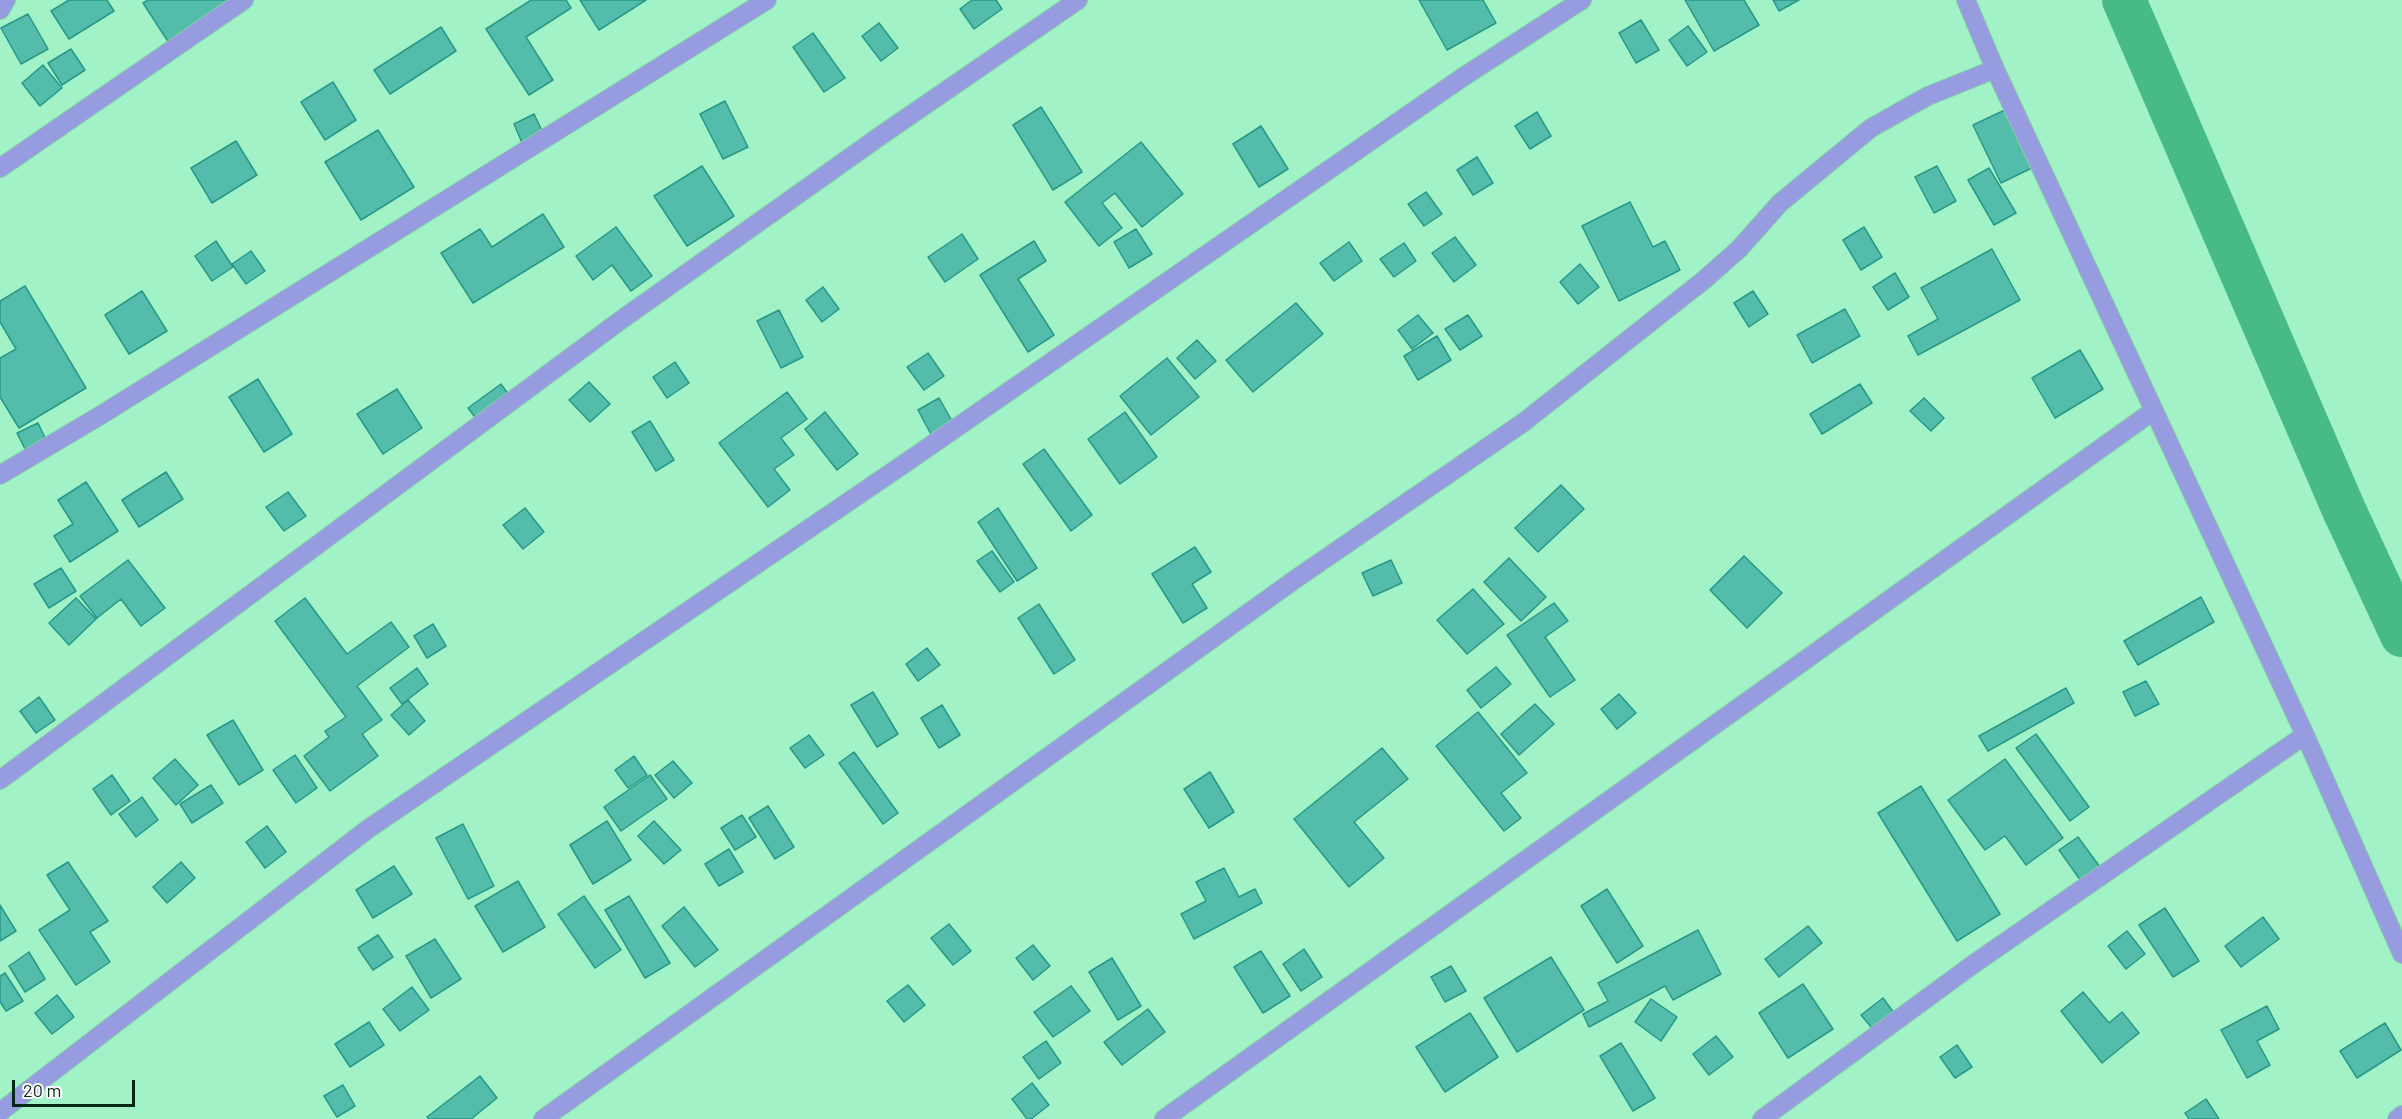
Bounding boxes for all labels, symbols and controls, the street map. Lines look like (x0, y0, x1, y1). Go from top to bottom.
scale bar (15, 1068, 138, 1106)
text: 20 m (23, 1079, 61, 1101)

